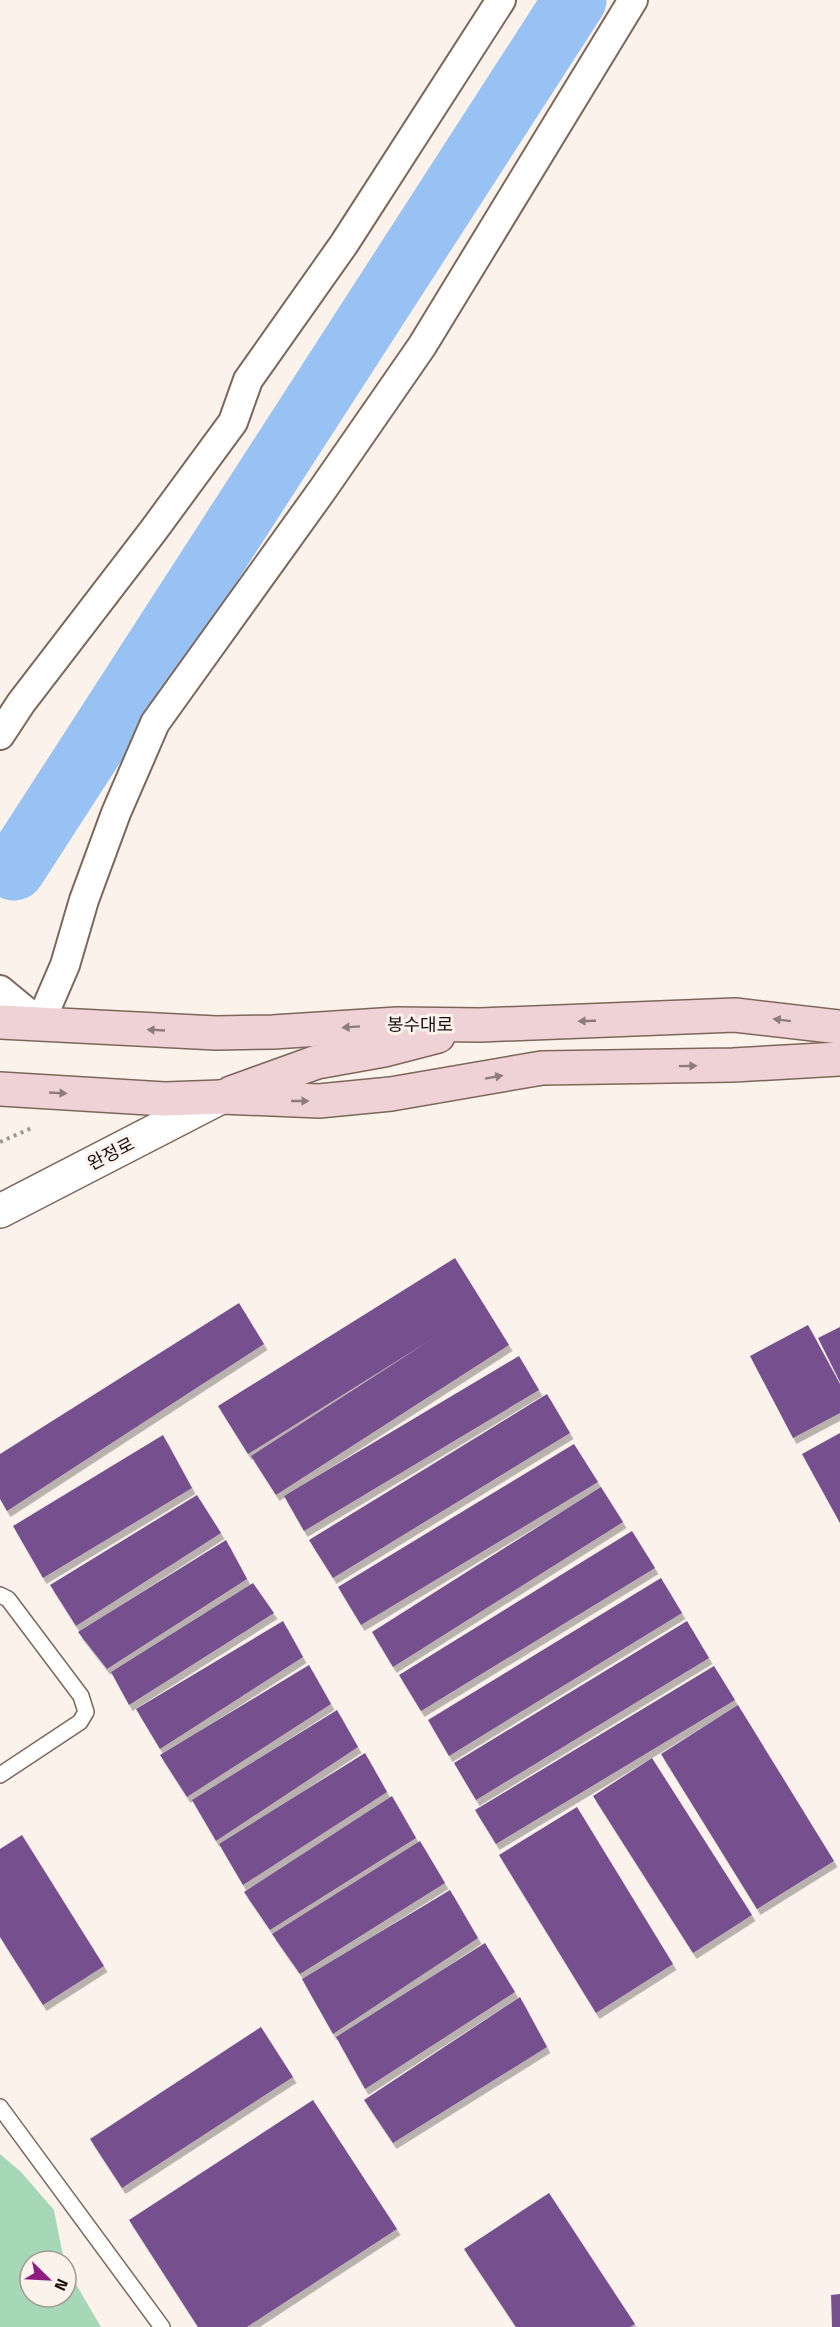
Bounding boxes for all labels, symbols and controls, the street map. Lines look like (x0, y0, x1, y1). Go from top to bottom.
street label: 봉수대로 (387, 1011, 453, 1038)
one-way arrow (578, 1016, 597, 1025)
one-way arrow (772, 1016, 791, 1025)
one-way arrow (341, 1022, 360, 1032)
one-way arrow (146, 1025, 165, 1034)
one-way arrow (678, 1061, 697, 1071)
one-way arrow (484, 1072, 503, 1081)
one-way arrow (49, 1088, 68, 1097)
one-way arrow (291, 1096, 310, 1106)
street label: 완정로 (83, 1130, 139, 1177)
north arrow (18, 2249, 78, 2309)
text: N (48, 2275, 75, 2295)

